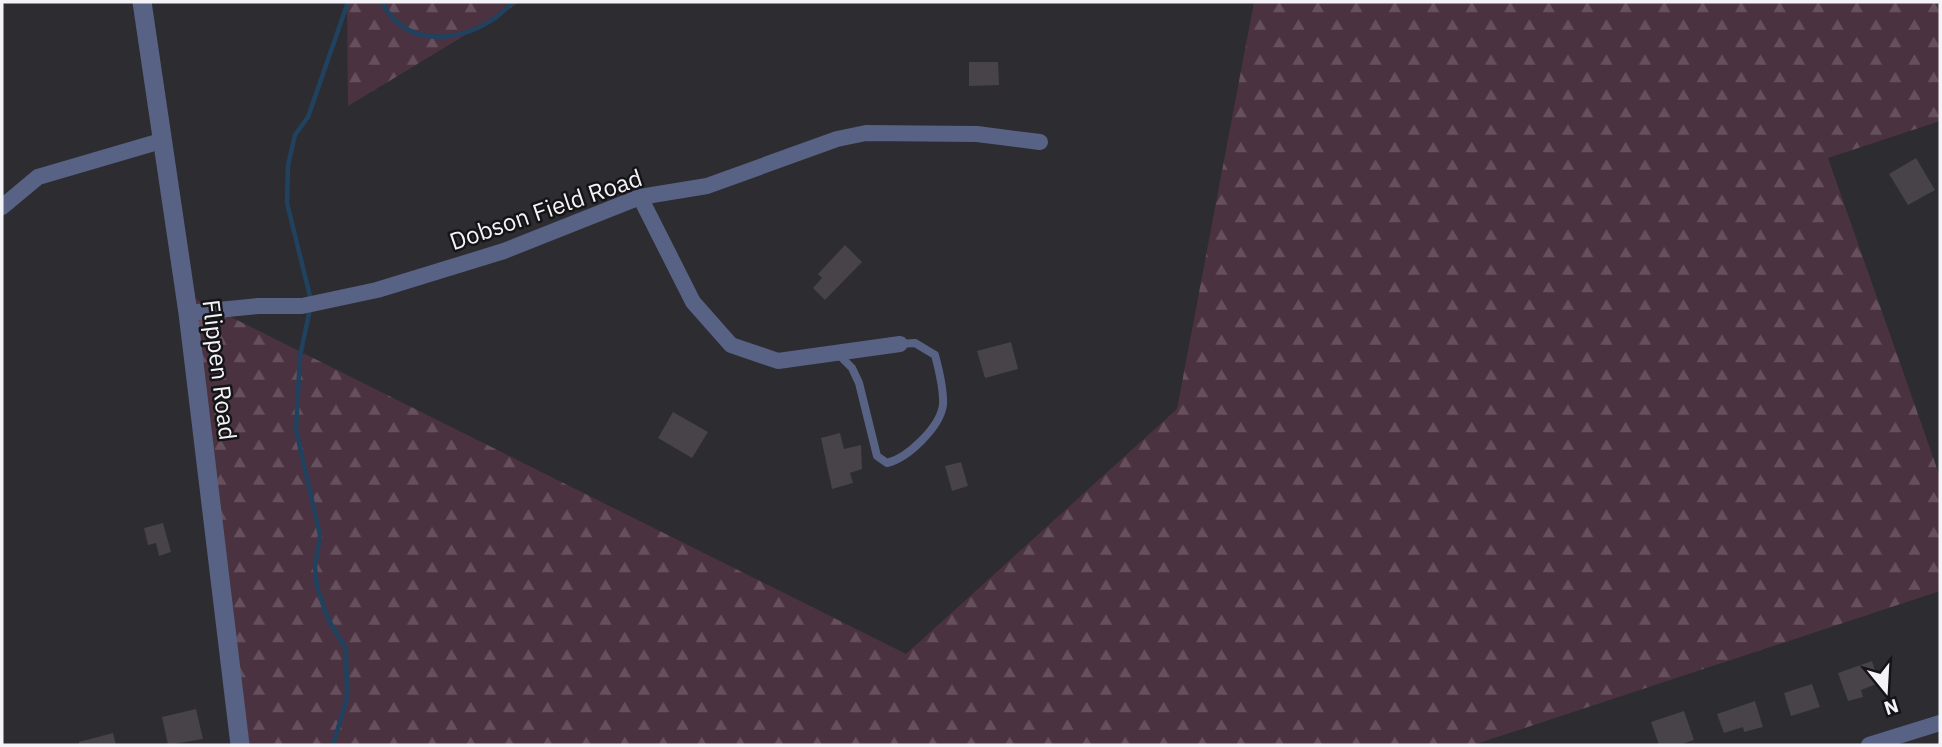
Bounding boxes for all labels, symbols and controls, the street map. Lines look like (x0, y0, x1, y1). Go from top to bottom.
street label: Dobson Field Road (445, 161, 646, 257)
street label: Flippen Road (195, 298, 244, 442)
north arrow (1851, 656, 1921, 726)
text: N (1881, 694, 1902, 721)

